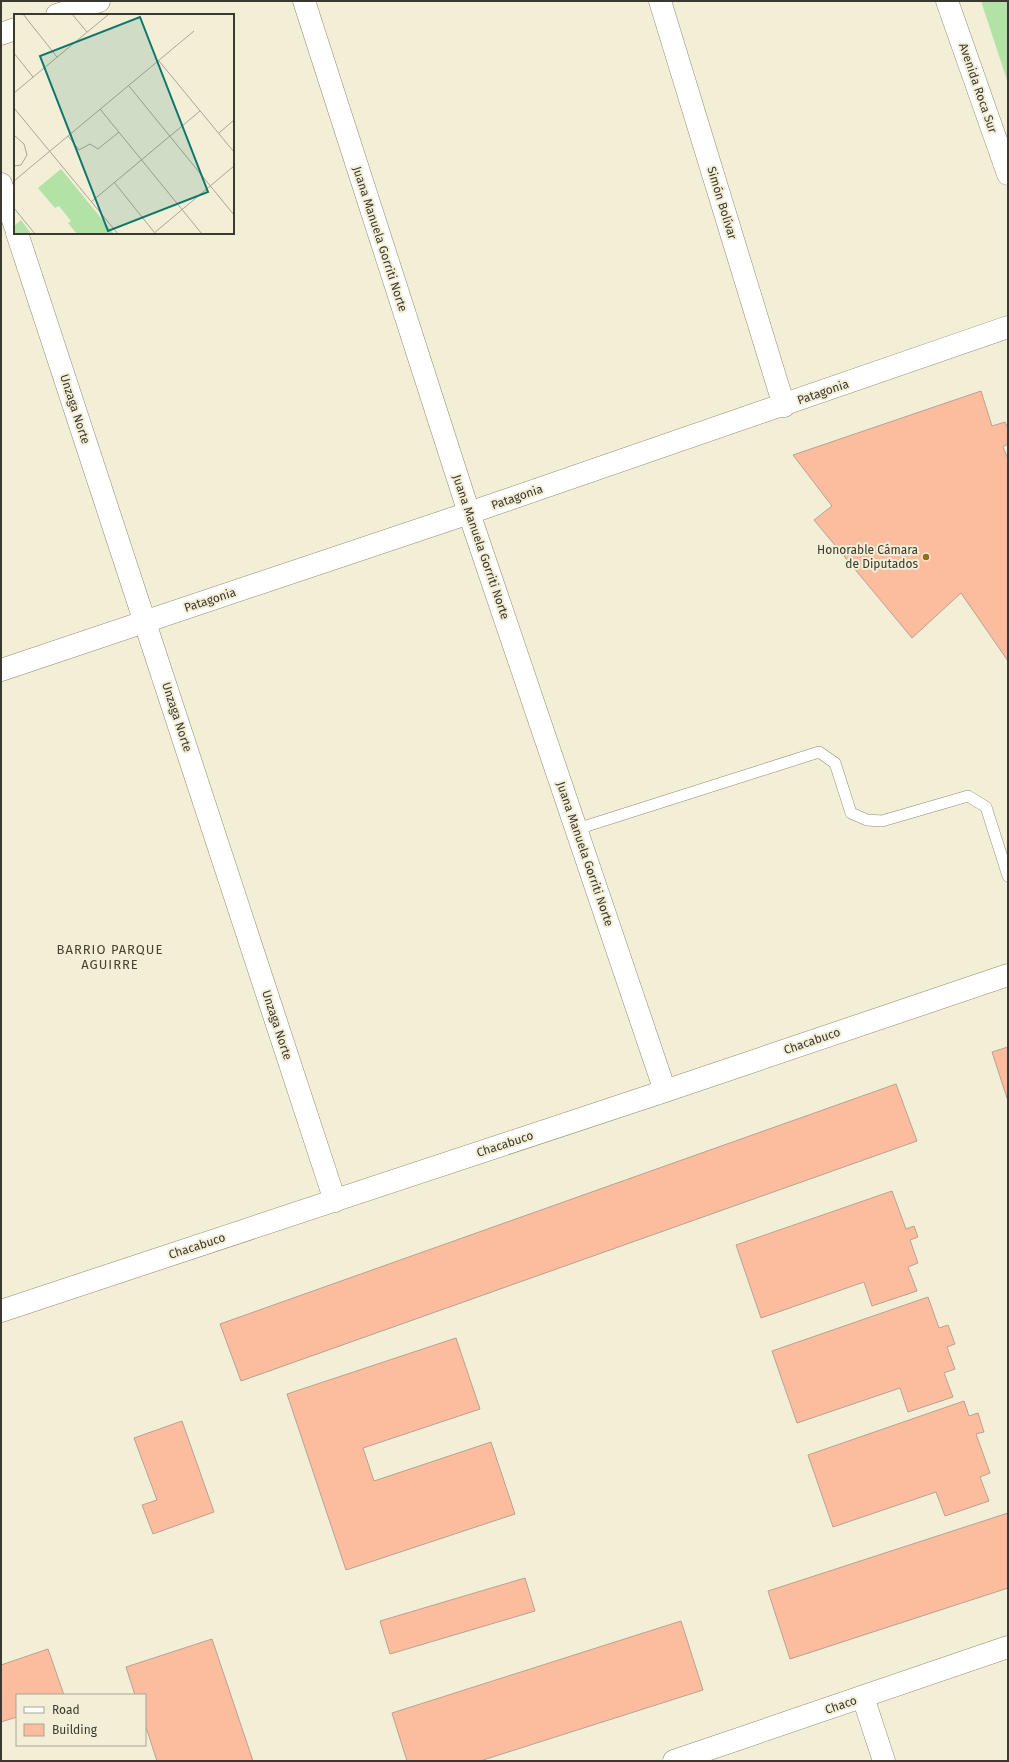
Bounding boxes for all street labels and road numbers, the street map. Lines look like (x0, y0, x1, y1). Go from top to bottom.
street label: Avenida Roca Sur (956, 41, 1000, 135)
street label: Juana Manuela Gorriti Norte (350, 164, 410, 314)
street label: Simón Bolívar (704, 165, 740, 241)
street label: Unzaga Norte (57, 372, 93, 446)
street label: Patagonia (795, 377, 851, 407)
street label: Juana Manuela Gorriti Norte (450, 473, 512, 621)
street label: Patagonia (489, 482, 545, 512)
street label: Patagonia (182, 585, 238, 615)
street label: Unzaga Norte (159, 680, 195, 754)
street label: Juana Manuela Gorriti Norte (554, 780, 616, 928)
street label: Unzaga Norte (259, 988, 295, 1062)
street label: Chacabuco (782, 1025, 842, 1057)
street label: Chacabuco (475, 1128, 535, 1160)
street label: Chacabuco (167, 1230, 227, 1262)
street label: Chaco (823, 1693, 859, 1717)

